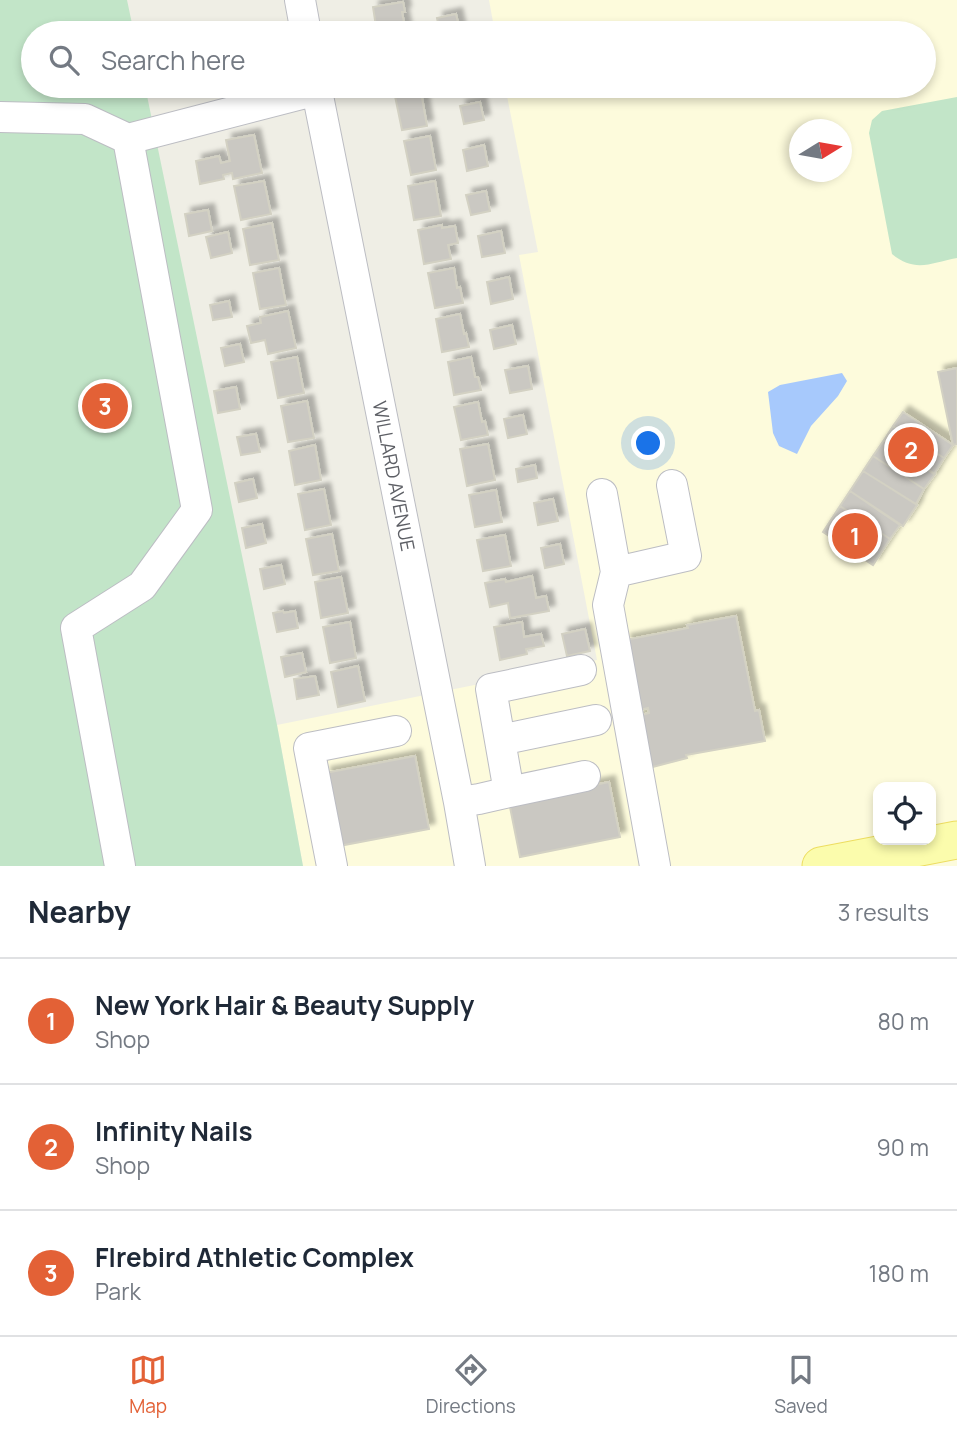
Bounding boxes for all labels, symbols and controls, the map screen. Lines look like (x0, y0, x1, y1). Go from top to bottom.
search box (21, 21, 936, 98)
icon: search (45, 41, 83, 79)
text: Search here (101, 42, 246, 78)
north arrow (789, 119, 852, 182)
pin: 3 (82, 380, 128, 432)
street label: WILLARD AVENUE (367, 399, 421, 553)
pin: 2 (888, 424, 934, 476)
your location (631, 426, 665, 460)
pin: 1 (832, 510, 878, 562)
map controls (873, 782, 936, 845)
button: locate (873, 782, 936, 845)
text: Nearby (28, 891, 131, 932)
text: 3 results (838, 896, 929, 928)
text: New York Hair & Beauty Supply (95, 987, 474, 1023)
text: 1 (46, 1005, 56, 1037)
text: 80 m (878, 1005, 929, 1037)
text: Shop (95, 1023, 150, 1055)
text: Infinity Nails (95, 1113, 253, 1149)
text: 2 (44, 1131, 58, 1163)
text: 90 m (877, 1131, 929, 1163)
text: Shop (95, 1149, 150, 1181)
text: FIrebird Athletic Complex (95, 1239, 414, 1275)
text: 3 (44, 1257, 58, 1289)
text: 180 m (869, 1257, 929, 1289)
text: Park (95, 1275, 141, 1307)
tab: Map (129, 1351, 167, 1419)
tab: Directions (426, 1351, 516, 1419)
tab: Saved (774, 1351, 828, 1419)

